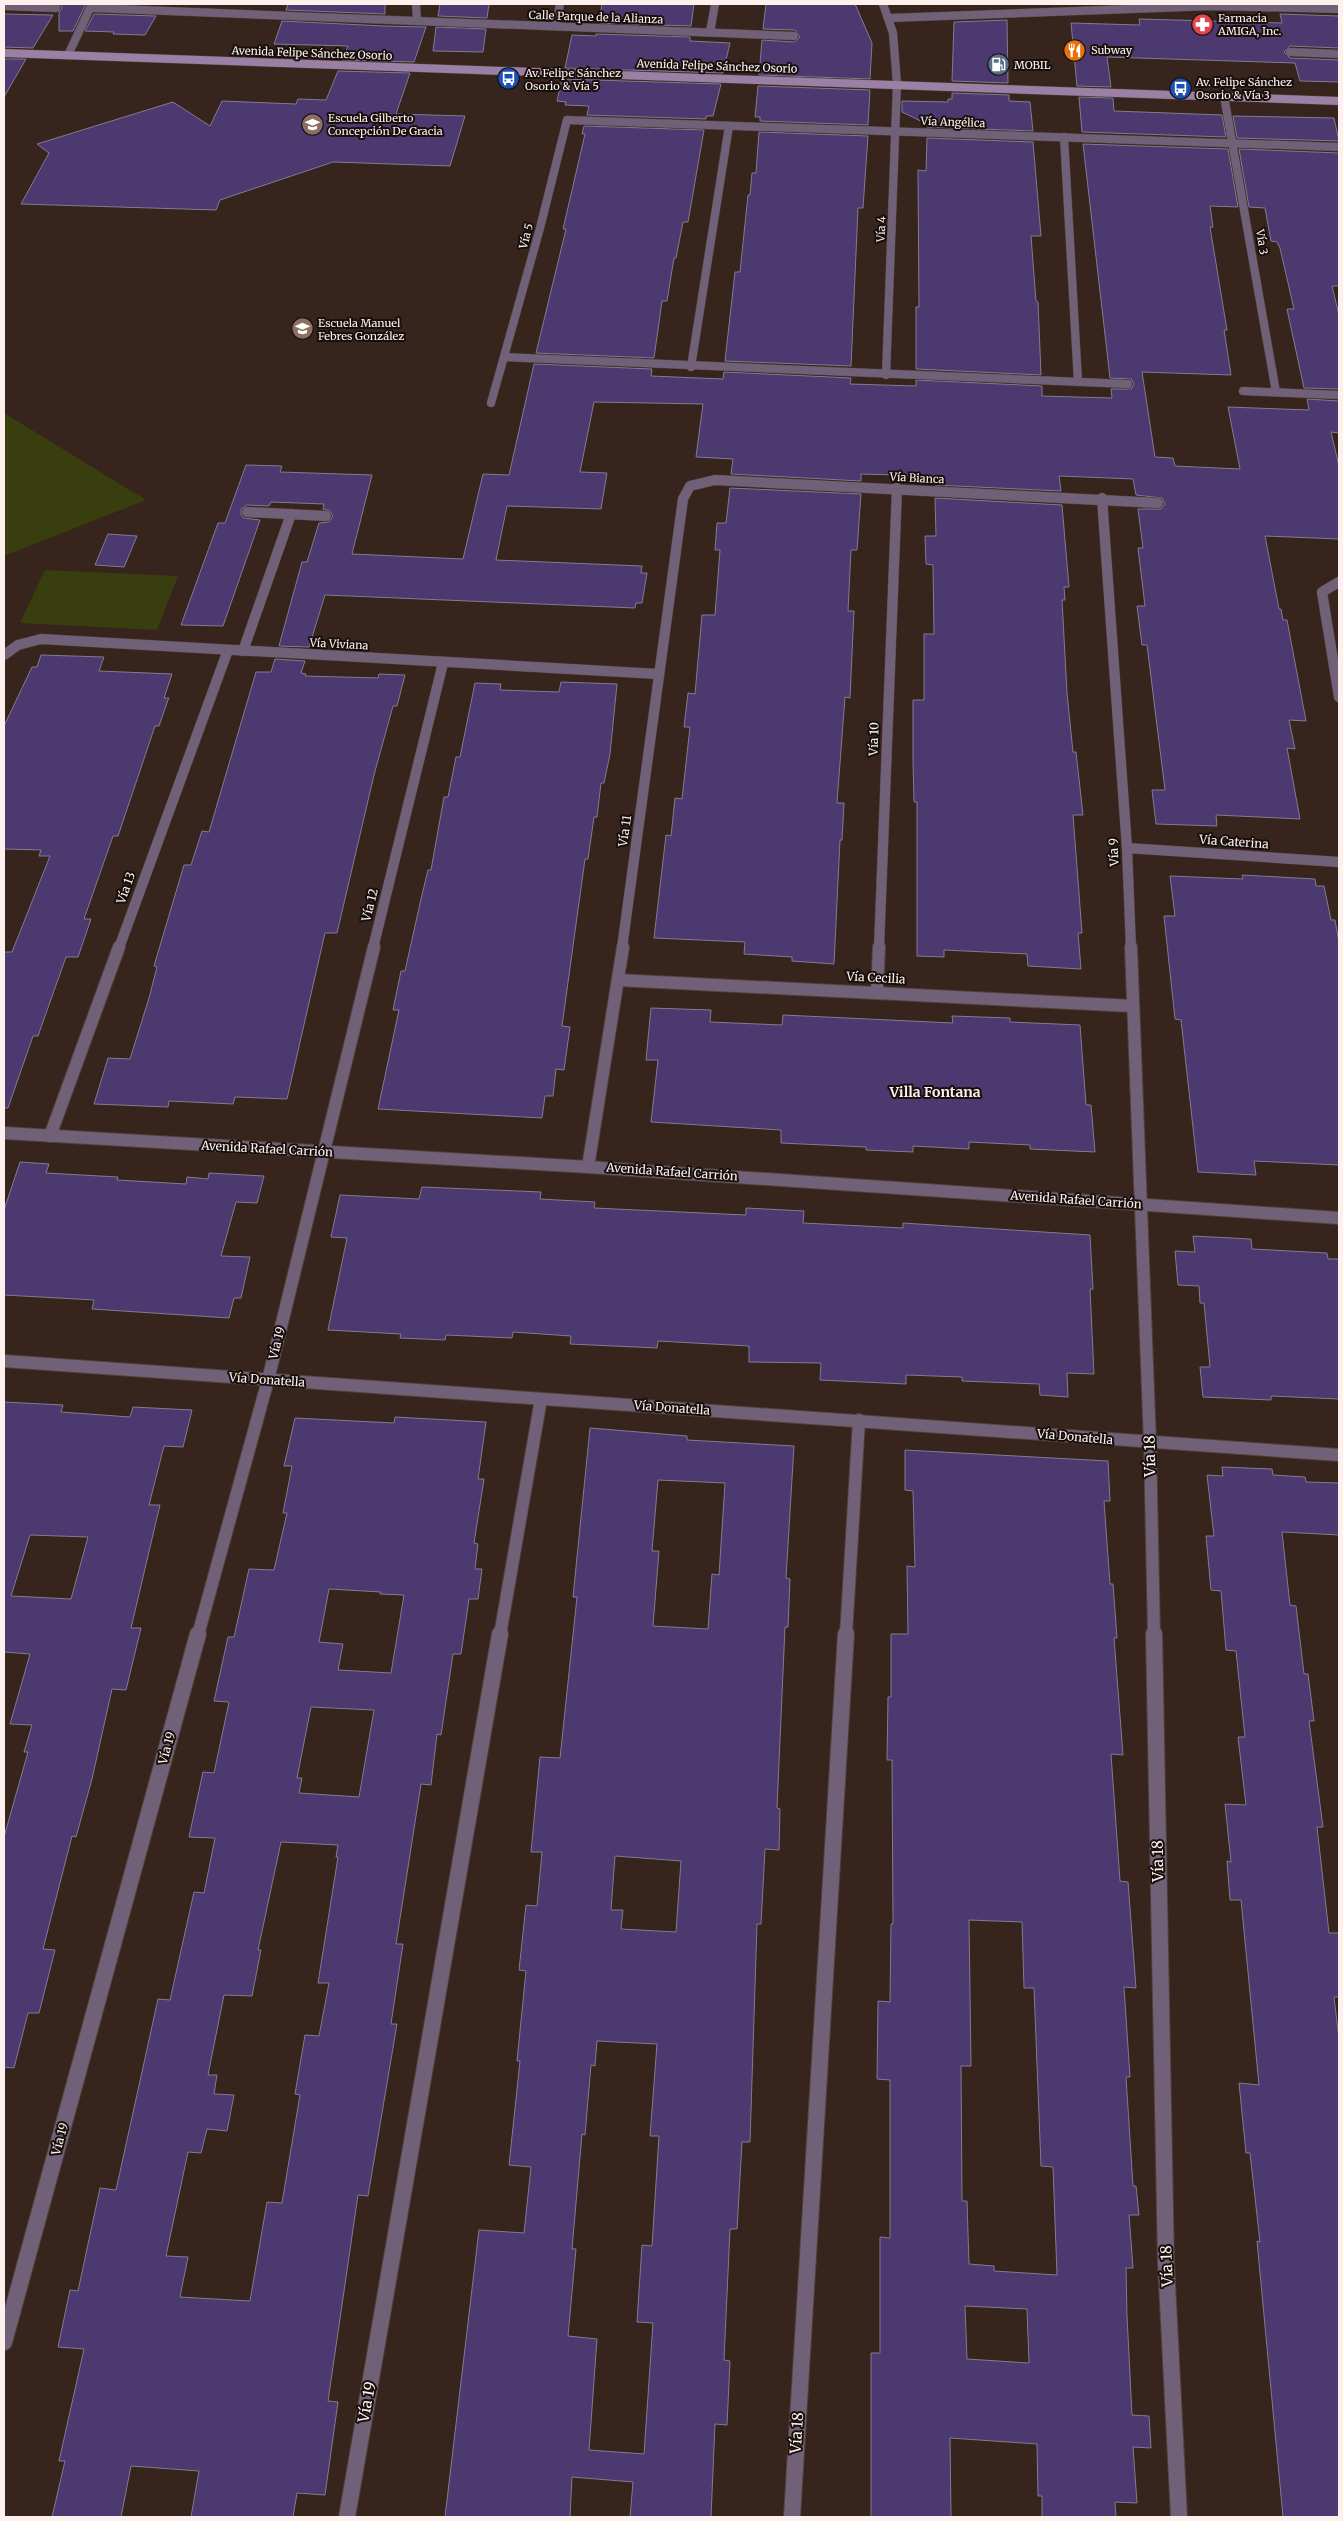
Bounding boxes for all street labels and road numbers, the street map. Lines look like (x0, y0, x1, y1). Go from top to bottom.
street label: Calle Parque de la Alianza (528, 8, 664, 26)
street label: Avenida Felipe Sánchez Osorio (230, 43, 393, 63)
street label: Avenida Felipe Sánchez Osorio (635, 56, 798, 76)
street label: Vía Angélica (919, 114, 986, 130)
street label: Vía 4 (874, 216, 888, 243)
street label: Vía 5 (516, 222, 536, 251)
street label: Vía 3 (1253, 227, 1271, 256)
street label: Vía Bianca (888, 470, 945, 486)
street label: Vía Viviana (308, 635, 369, 653)
street label: Vía 10 (865, 722, 882, 757)
street label: Vía 11 (615, 814, 634, 849)
street label: Vía Caterina (1198, 832, 1270, 851)
street label: Vía 9 (1105, 838, 1122, 868)
street label: Vía 13 (113, 870, 138, 907)
street label: Vía 12 (358, 887, 381, 924)
street label: Vía Cecilia (845, 968, 906, 987)
street label: Avenida Rafael Carrión (200, 1138, 333, 1159)
street label: Avenida Rafael Carrión (605, 1159, 738, 1184)
street label: Avenida Rafael Carrión (1009, 1187, 1142, 1212)
street label: Vía 19 (265, 1325, 288, 1362)
street label: Vía Donatella (228, 1369, 306, 1390)
street label: Vía Donatella (633, 1397, 711, 1418)
street label: Vía Donatella (1035, 1426, 1114, 1447)
street label: Vía 18 (1140, 1435, 1159, 1478)
street label: Vía 19 (155, 1730, 178, 1767)
street label: Vía 18 (1148, 1840, 1167, 1883)
street label: Vía 19 (48, 2121, 71, 2158)
street label: Vía 18 (1156, 2245, 1177, 2288)
street label: Vía 19 (353, 2380, 379, 2425)
street label: Vía 18 (786, 2412, 807, 2455)

